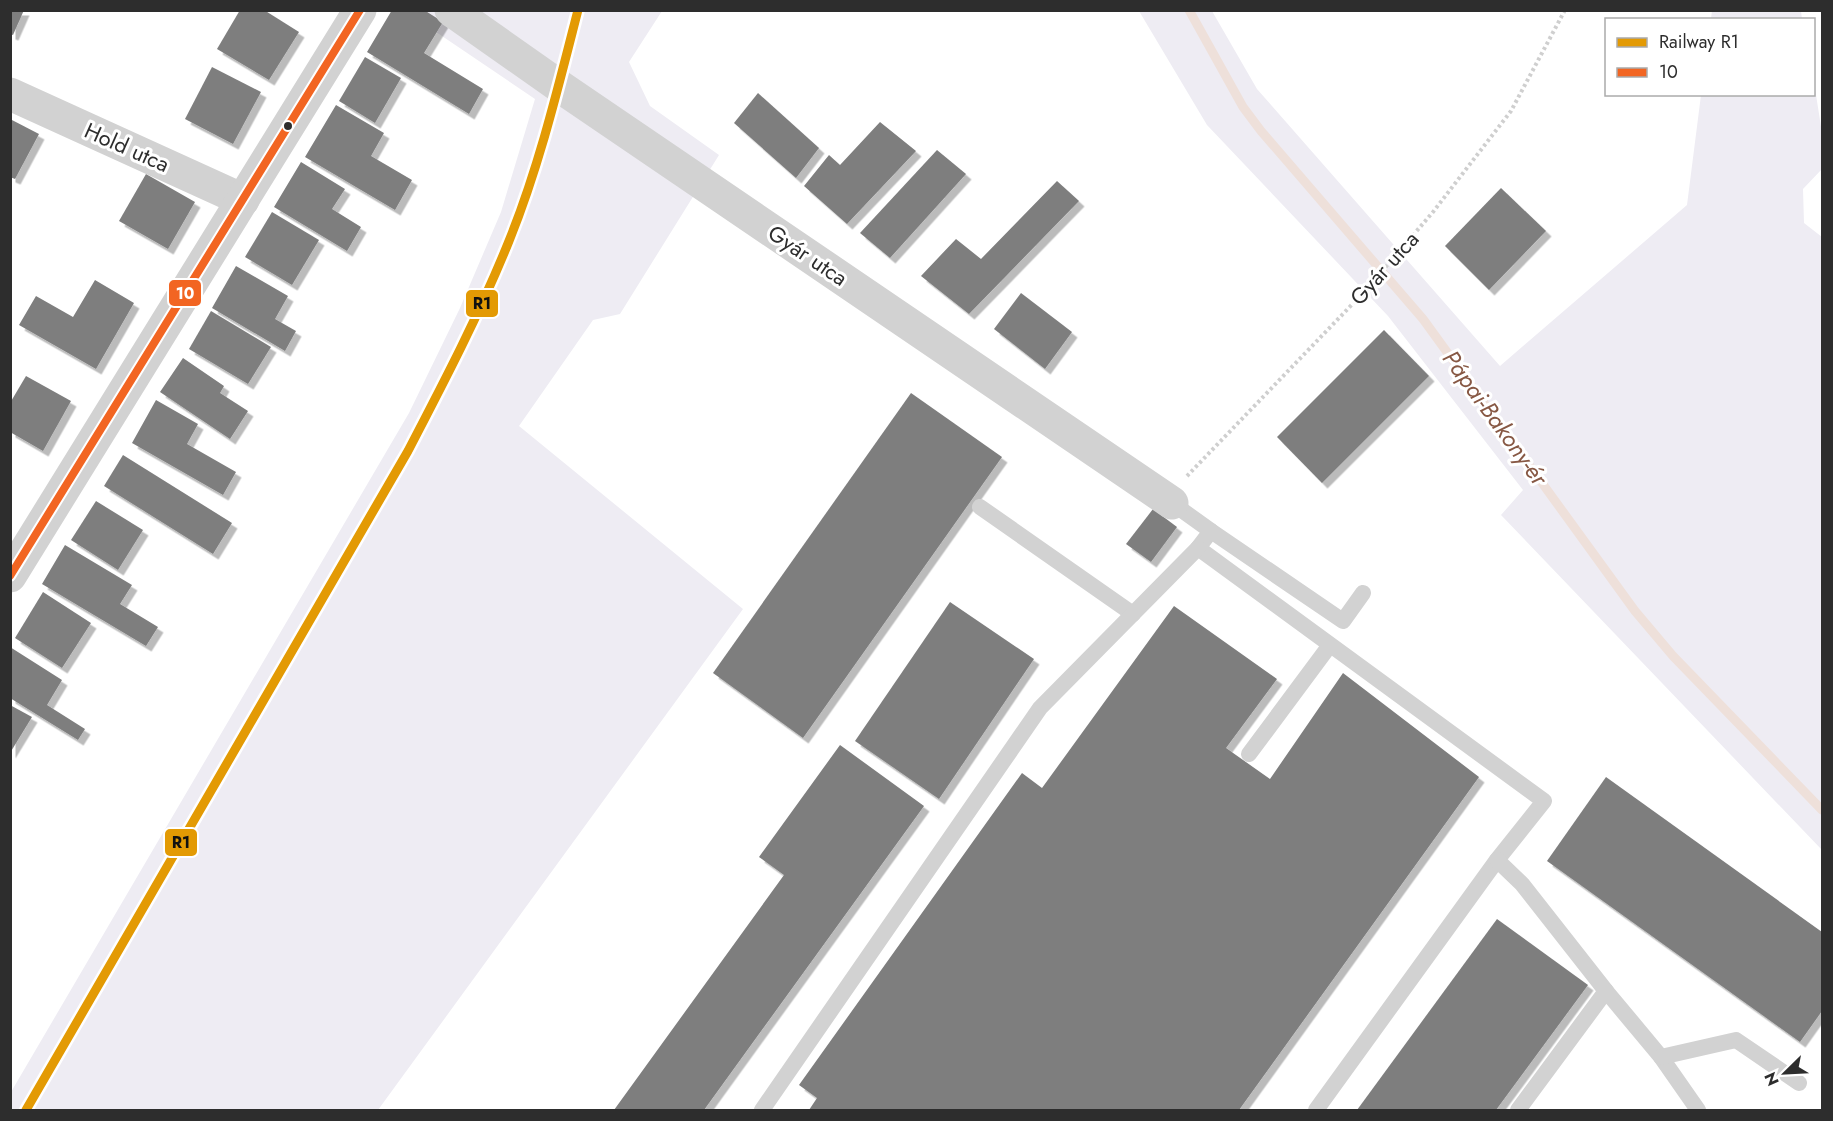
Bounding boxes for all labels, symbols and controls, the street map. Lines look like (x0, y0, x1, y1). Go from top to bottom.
legend (1605, 18, 1815, 96)
text: Railway R1 (1659, 29, 1739, 55)
text: 10 (1659, 59, 1678, 85)
street label: Hold utca (79, 114, 175, 180)
unlabelled marker (282, 120, 294, 132)
street label: Gyár utca (762, 217, 854, 293)
street label: Gyár utca (1342, 224, 1426, 312)
line badge: 10 (168, 279, 202, 307)
text: 10 (176, 282, 194, 305)
line badge: R1 (465, 289, 499, 318)
text: R1 (473, 292, 491, 315)
water label: Pápai-Bakony-ér (1434, 343, 1558, 494)
line badge: R1 (164, 828, 198, 857)
text: R1 (172, 831, 190, 854)
north arrow (1755, 1043, 1815, 1103)
text: N (1759, 1068, 1785, 1089)

